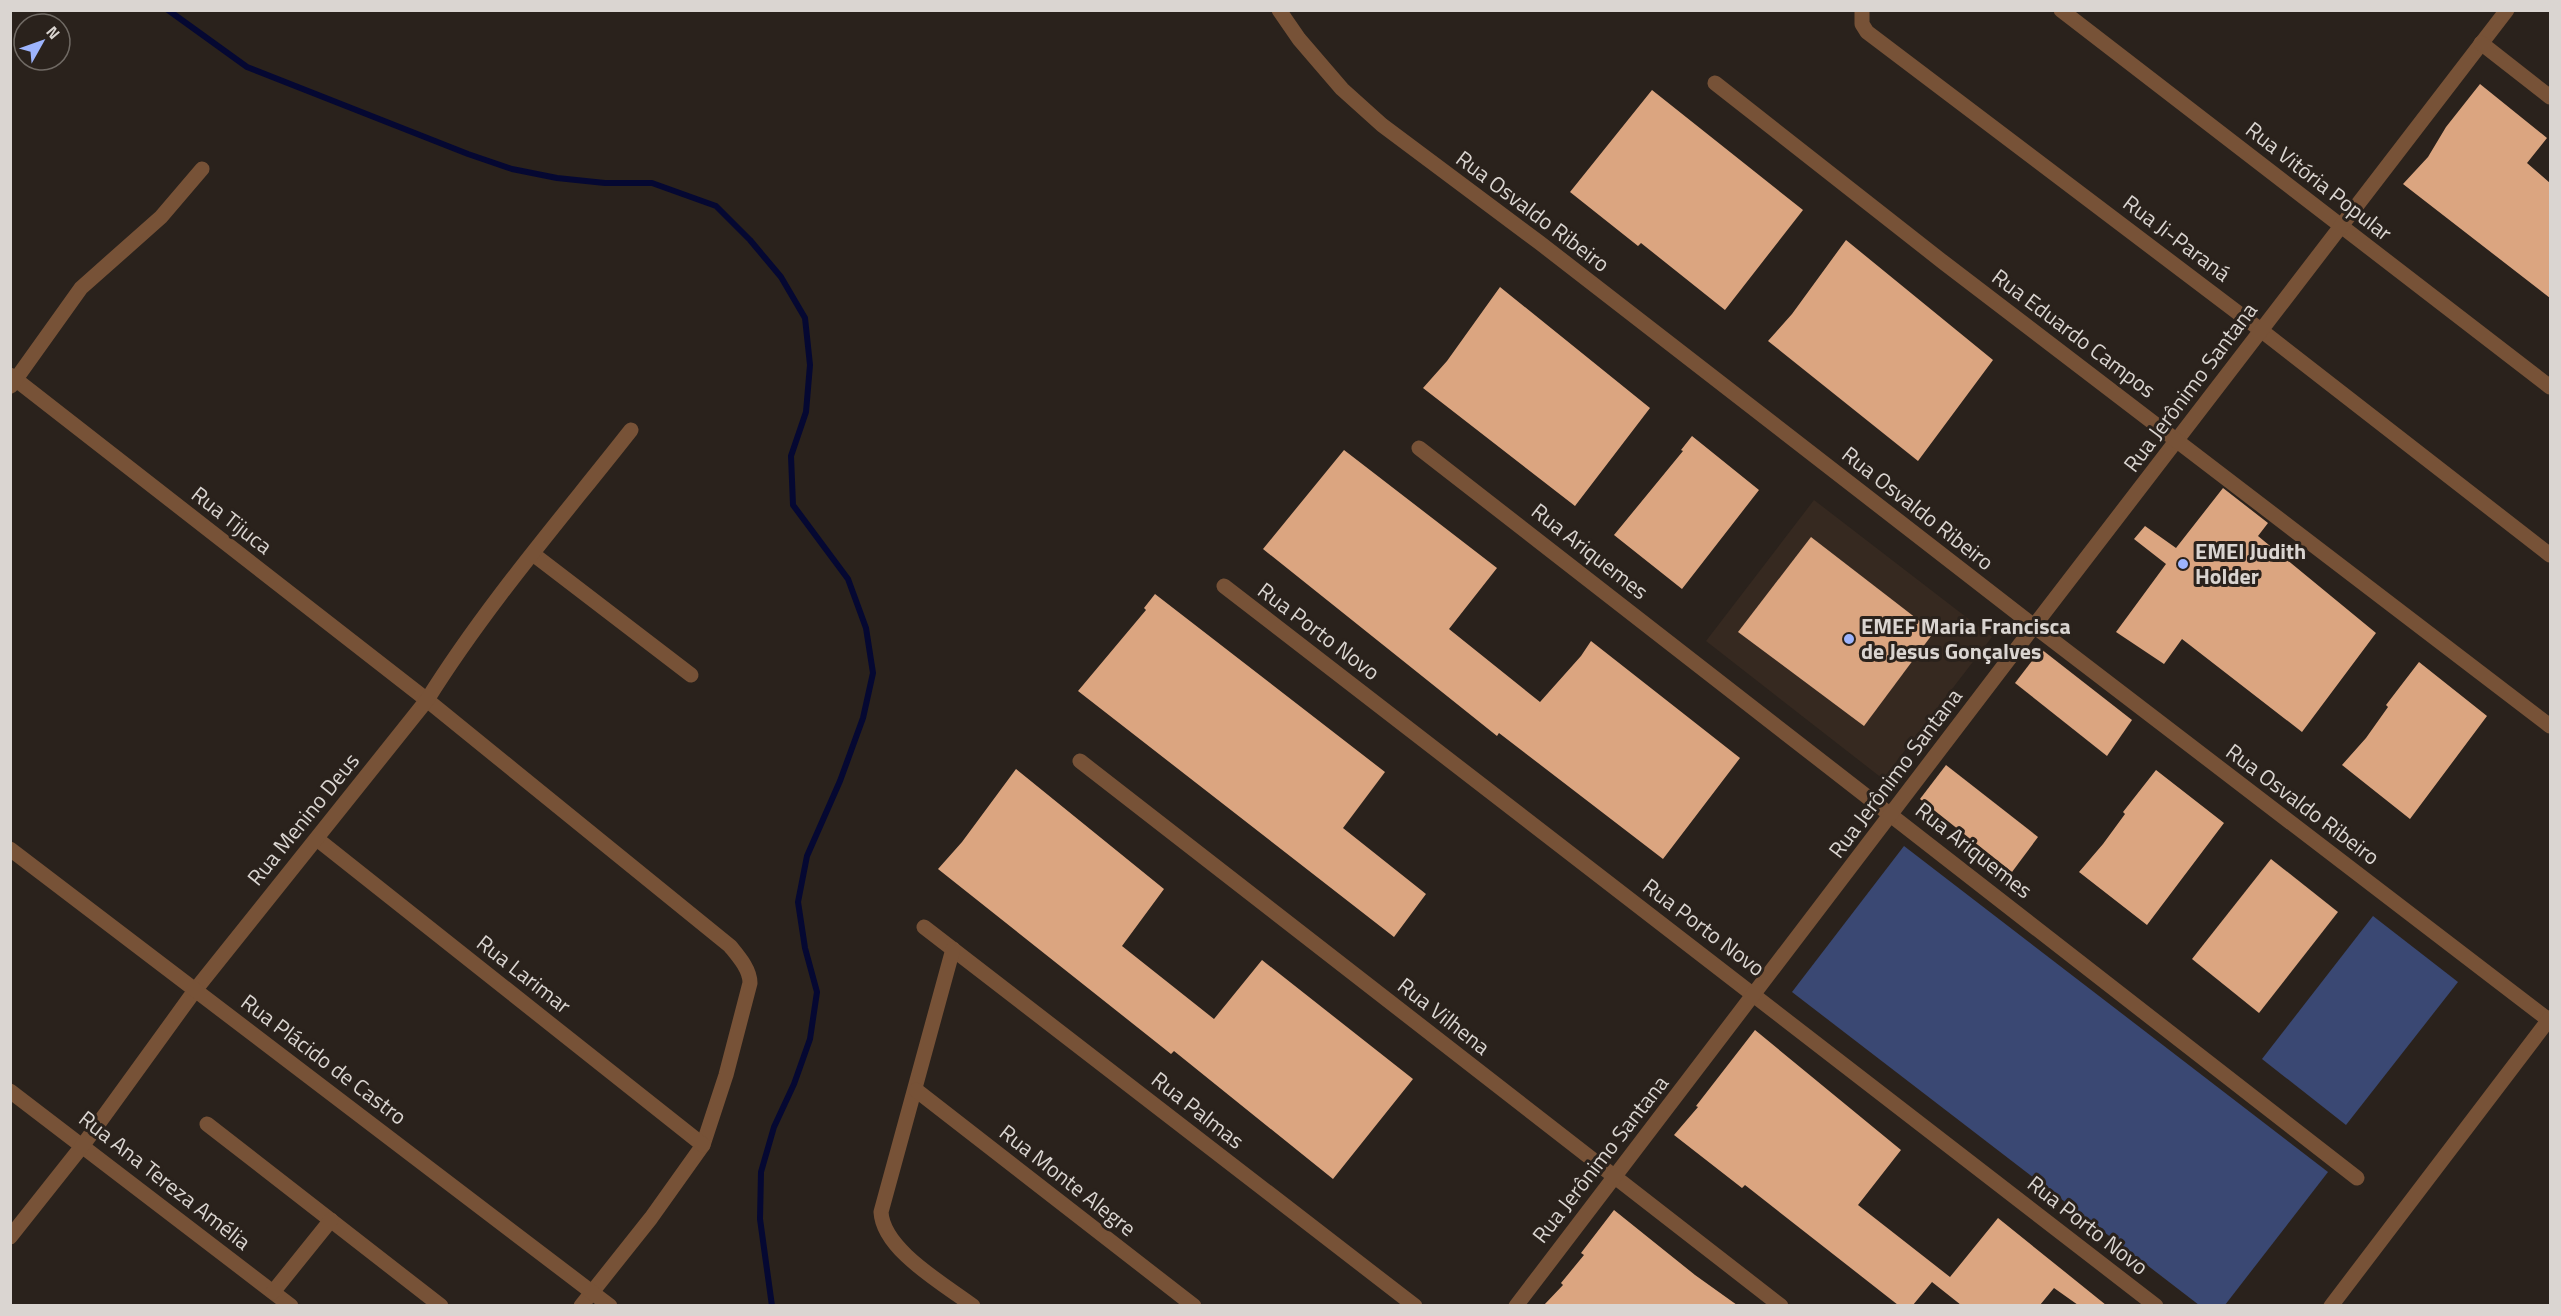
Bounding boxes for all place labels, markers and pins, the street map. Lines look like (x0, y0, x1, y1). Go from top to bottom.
place label: EMEI Judith Holder (2195, 534, 2306, 593)
marker: EMEI Judith Holder (2176, 557, 2190, 571)
place label: EMEF Maria Francisca de Jesus Gonçalves (1861, 609, 2071, 668)
marker: EMEF Maria Francisca de Jesus Gonçalves (1842, 632, 1856, 646)

